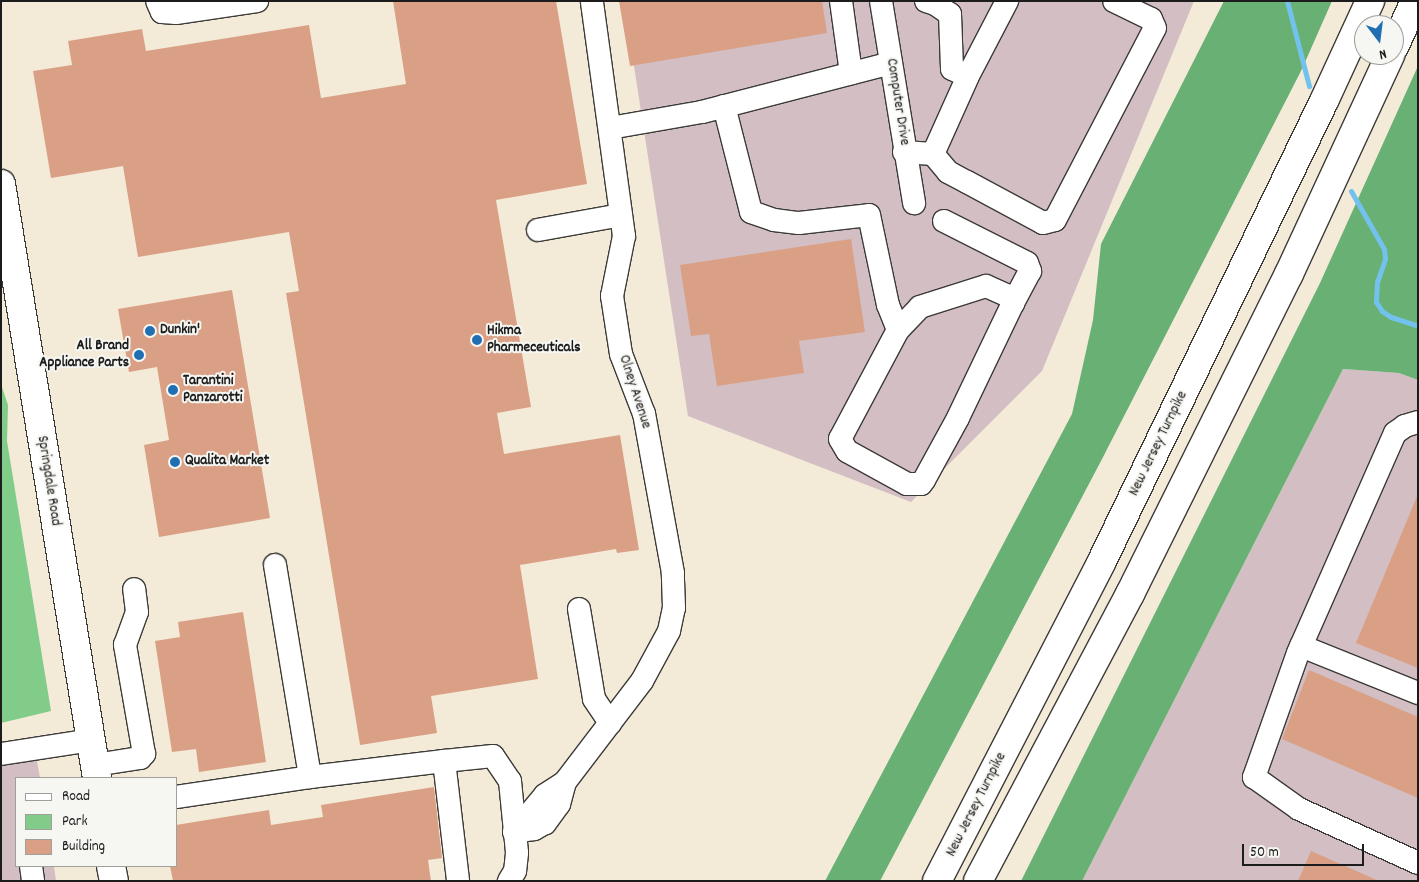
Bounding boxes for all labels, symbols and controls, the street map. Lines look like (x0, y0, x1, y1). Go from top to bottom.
north arrow (1354, 15, 1404, 65)
text: N (1377, 43, 1389, 64)
street label: Computer Drive (881, 57, 913, 147)
place label: Dunkin' (160, 322, 200, 340)
place label: Hikma Pharmeceuticals (487, 322, 581, 357)
marker: Dunkin' (144, 325, 156, 337)
marker: Hikma Pharmeceuticals (471, 334, 483, 346)
place label: All Brand Appliance Parts (39, 337, 129, 372)
marker: All Brand Appliance Parts (133, 349, 145, 361)
street label: Olney Avenue (614, 353, 654, 431)
place label: Tarantini Panzarotti (183, 372, 243, 407)
marker: Tarantini Panzarotti (167, 384, 179, 396)
street label: New Jersey Turnpike (1126, 389, 1192, 499)
street label: Springdale Road (32, 435, 64, 527)
place label: Qualita Market (185, 453, 269, 471)
marker: Qualita Market (169, 456, 181, 468)
street label: New Jersey Turnpike (943, 750, 1011, 860)
legend (15, 777, 178, 867)
text: Road (62, 786, 90, 808)
text: Park (62, 811, 88, 833)
scale bar (1244, 834, 1366, 866)
text: Building (62, 836, 105, 858)
text: 50 m (1250, 842, 1279, 864)

